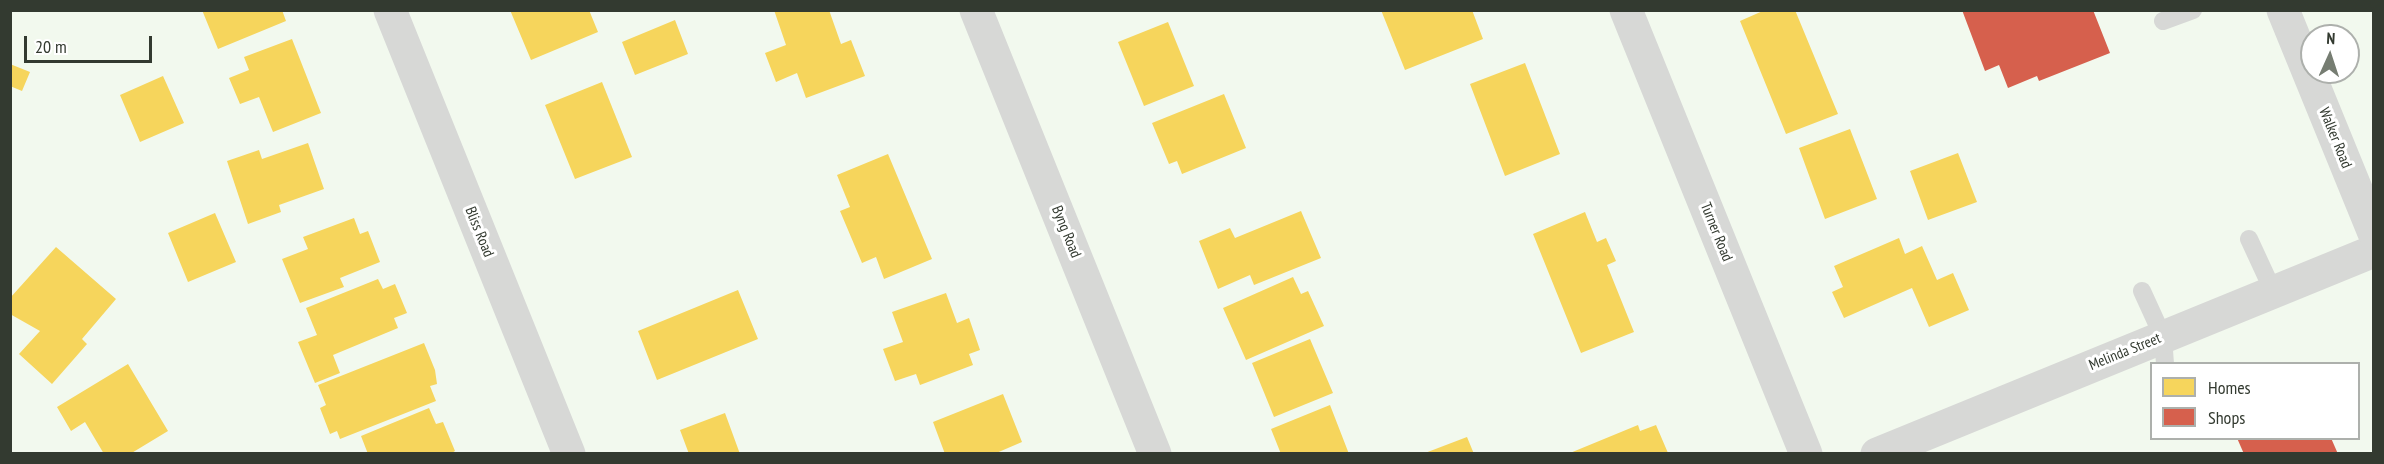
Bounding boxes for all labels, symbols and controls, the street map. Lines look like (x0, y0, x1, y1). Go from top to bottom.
scale bar (27, 24, 154, 62)
north arrow (2300, 24, 2360, 84)
text: N (2326, 28, 2336, 48)
text: 20 m (35, 35, 67, 58)
street label: Walker Road (2315, 105, 2355, 171)
street label: Turner Road (1696, 200, 1736, 264)
street label: Byng Road (1047, 203, 1085, 261)
street label: Bliss Road (461, 204, 497, 260)
street label: Melinda Street (2086, 329, 2164, 375)
legend (2150, 362, 2360, 440)
text: Homes (2208, 376, 2251, 399)
text: Shops (2208, 406, 2245, 429)

